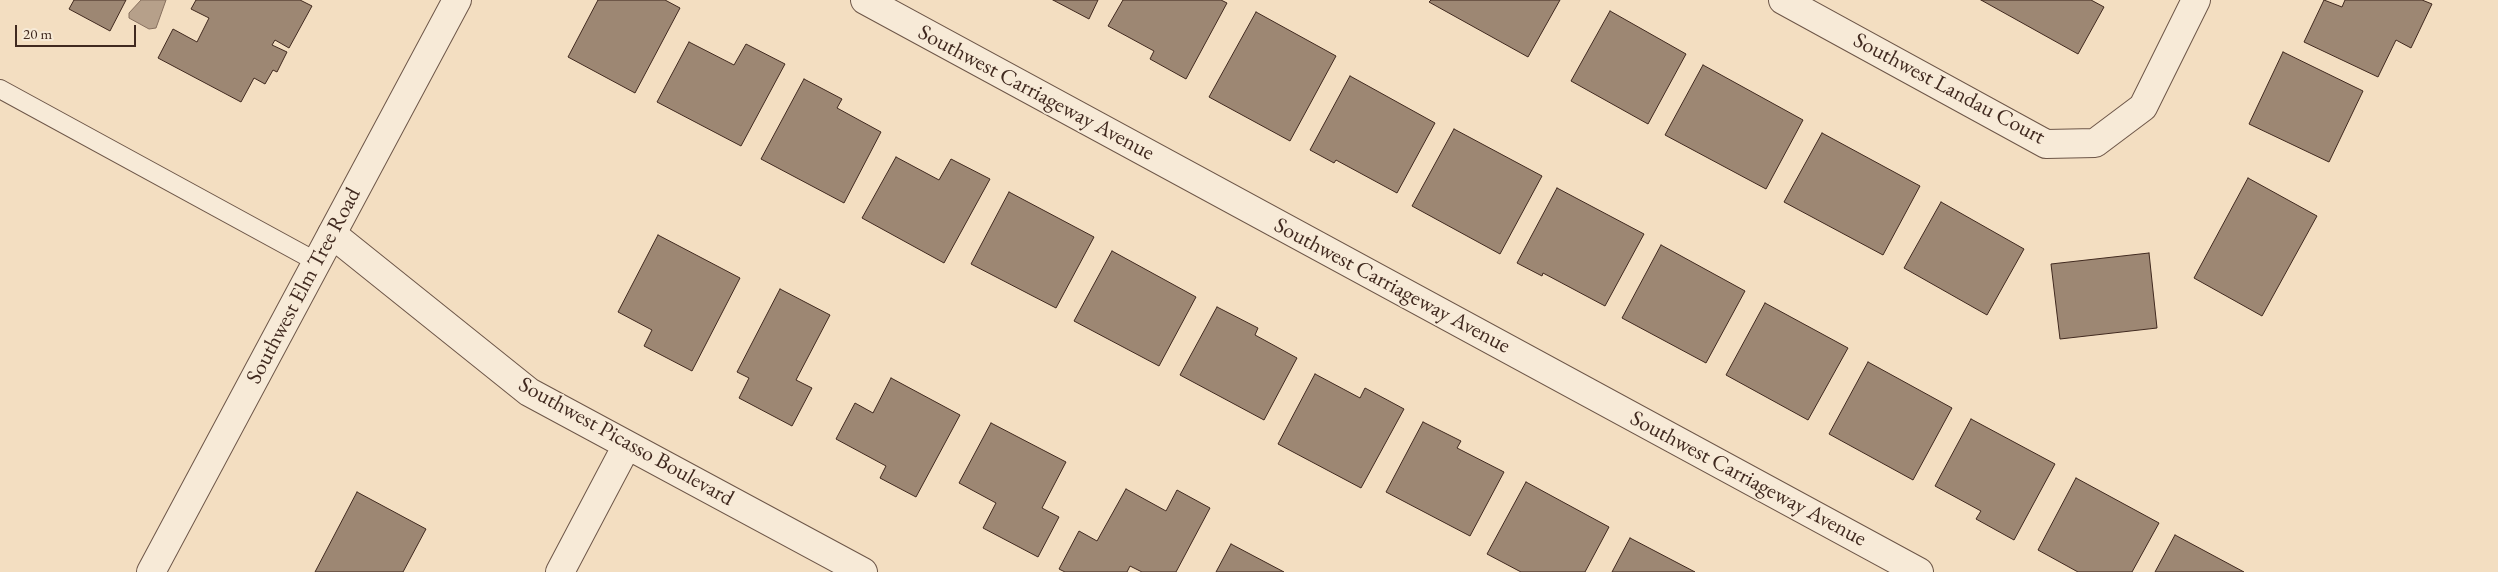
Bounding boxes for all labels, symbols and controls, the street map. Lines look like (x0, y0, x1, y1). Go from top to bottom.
scale bar (18, 15, 139, 47)
street label: Southwest Carriageway Avenue (913, 19, 1159, 167)
text: 20 m (23, 24, 52, 43)
street label: Southwest Landau Court (1849, 27, 2049, 151)
street label: Southwest Elm Tree Road (241, 183, 367, 389)
street label: Southwest Carriageway Avenue (1269, 212, 1515, 360)
street label: Southwest Picasso Boulevard (514, 372, 738, 512)
street label: Southwest Carriageway Avenue (1625, 405, 1871, 553)

